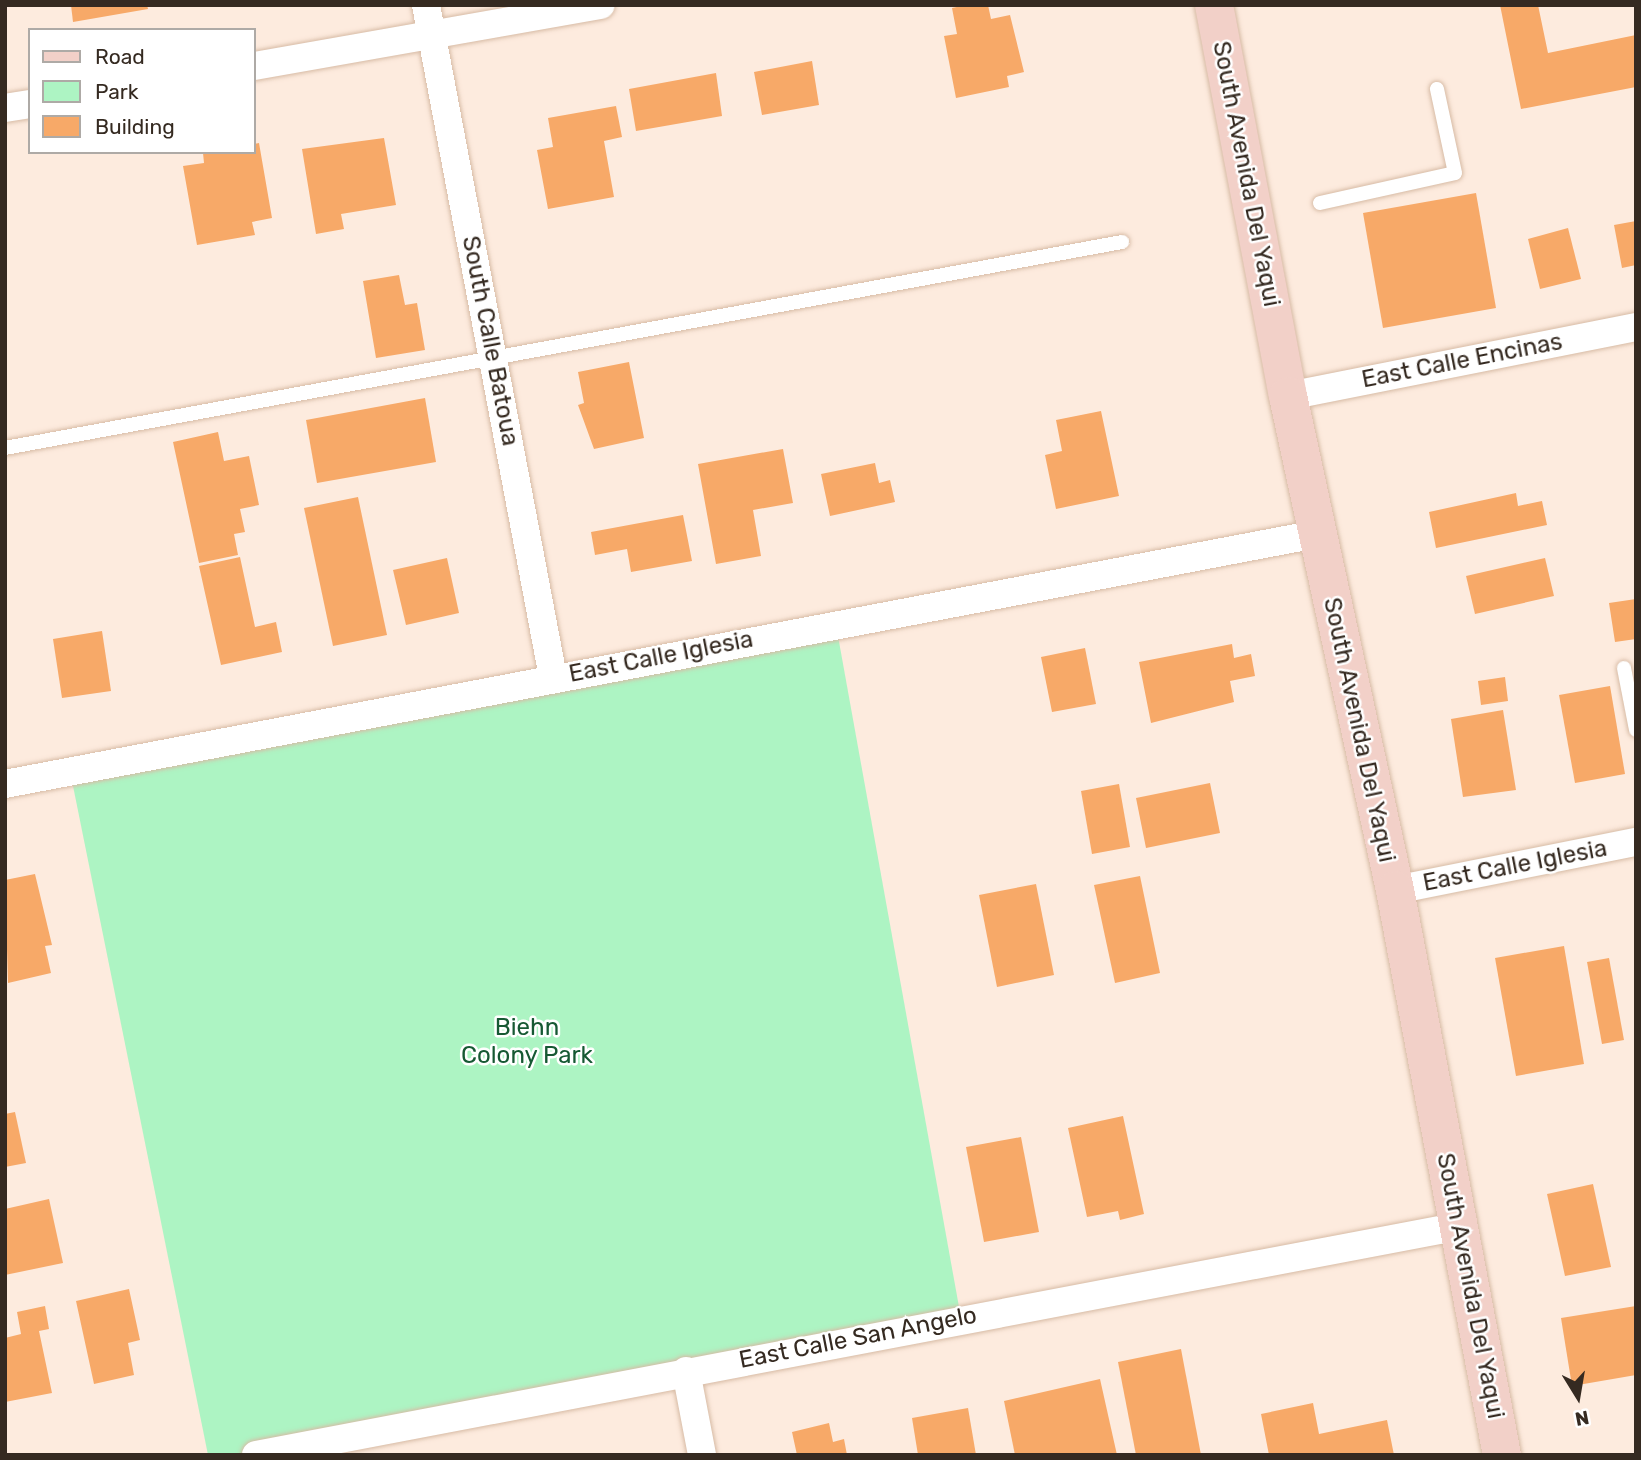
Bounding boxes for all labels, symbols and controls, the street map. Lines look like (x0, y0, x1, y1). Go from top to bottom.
legend (28, 28, 256, 154)
street label: South Avenida Del Yaqui (1206, 38, 1286, 310)
text: Road (95, 44, 145, 69)
text: Park (95, 79, 139, 104)
text: Building (95, 114, 175, 139)
street label: South Calle Batoua (456, 234, 524, 448)
street label: East Calle Encinas (1359, 327, 1565, 395)
street label: South Avenida Del Yaqui (1317, 594, 1401, 866)
street label: East Calle Iglesia (566, 625, 756, 689)
street label: East Calle Iglesia (1420, 834, 1610, 898)
park label: Biehn Colony Park (461, 1014, 593, 1070)
street label: South Avenida Del Yaqui (1430, 1150, 1510, 1422)
street label: East Calle San Angelo (736, 1301, 980, 1375)
north arrow (1543, 1362, 1613, 1432)
text: N (1573, 1406, 1591, 1431)

